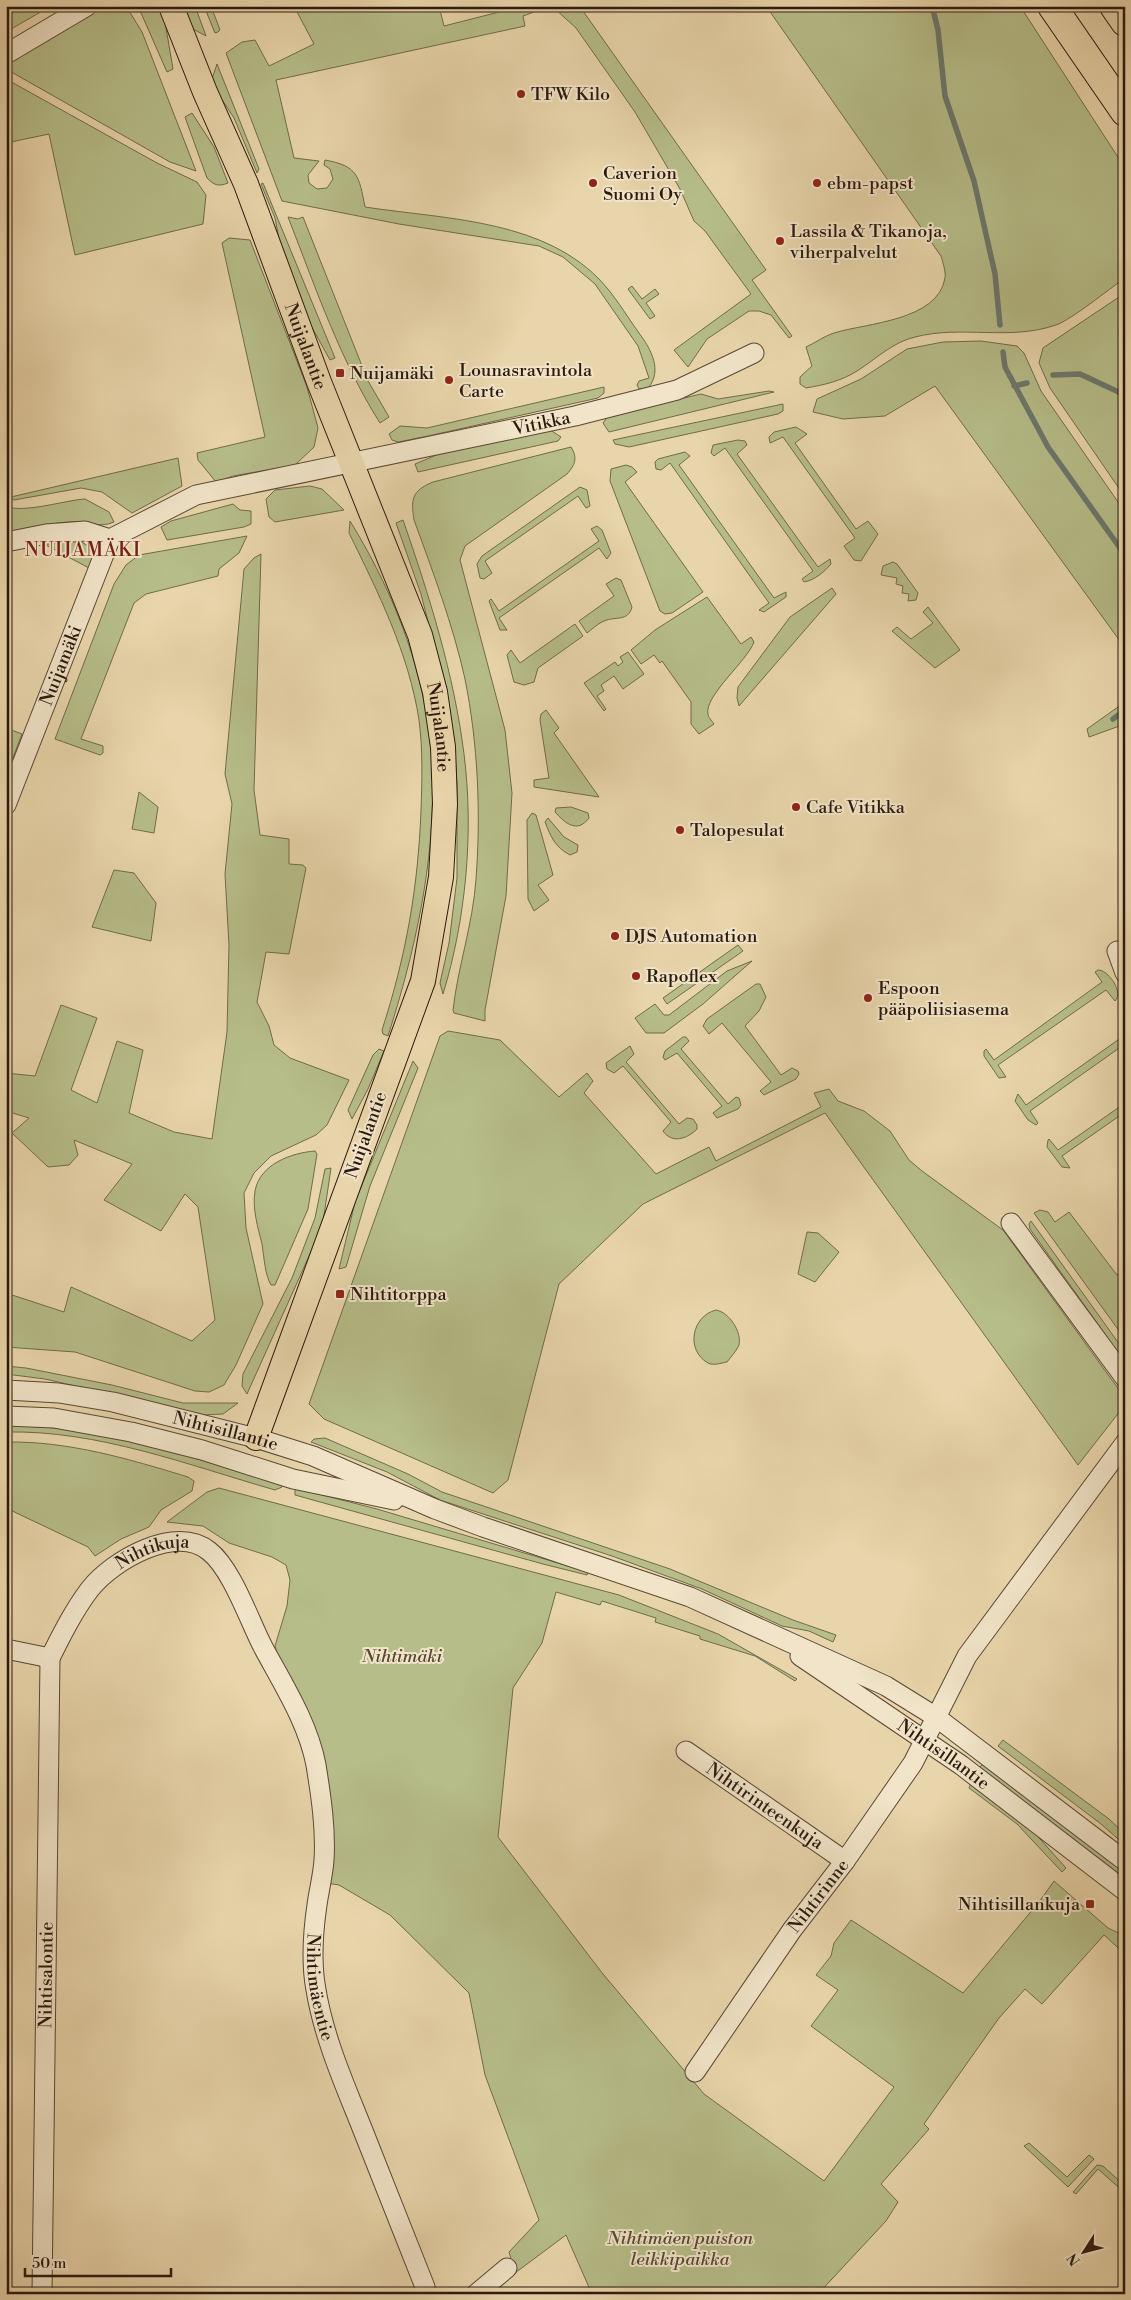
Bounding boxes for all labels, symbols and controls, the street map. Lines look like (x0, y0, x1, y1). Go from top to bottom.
place label: TFW Kilo (531, 83, 610, 106)
marker: TFW Kilo (515, 88, 527, 100)
place label: Caverion Suomi Oy (603, 162, 682, 206)
place label: ebm-papst (827, 172, 914, 195)
marker: Caverion Suomi Oy (587, 177, 599, 189)
marker: ebm-papst (811, 177, 823, 189)
place label: Lassila & Tikanoja, viherpalvelut (789, 220, 947, 264)
marker: Lassila & Tikanoja, viherpalvelut (774, 235, 786, 247)
street label: Nuijalantie (279, 300, 332, 393)
place label: Lounasravintola Carte (459, 359, 593, 403)
place label: Nuijamäki (350, 362, 434, 385)
marker: Nuijamäki (334, 367, 346, 379)
marker: Lounasravintola Carte (443, 374, 455, 386)
street label: Vitikka (509, 406, 573, 440)
district label: NUIJAMÄKI (25, 537, 141, 562)
street label: Nuijamäki (35, 622, 87, 709)
street label: Nuijalantie (421, 679, 455, 773)
place label: Cafe Vitikka (806, 796, 906, 819)
marker: Cafe Vitikka (790, 801, 802, 813)
place label: Talopesulat (690, 819, 785, 842)
marker: Talopesulat (674, 824, 686, 836)
place label: DJS Automation (625, 925, 758, 948)
marker: DJS Automation (609, 930, 621, 942)
place label: Rapoflex (646, 965, 718, 988)
marker: Rapoflex (630, 970, 642, 982)
place label: Espoon pääpoliisiasema (878, 977, 1010, 1021)
marker: Espoon pääpoliisiasema (862, 992, 874, 1004)
street label: Nuijalantie (340, 1088, 392, 1182)
place label: Nihtitorppa (350, 1283, 448, 1306)
marker: Nihtitorppa (334, 1288, 346, 1300)
street label: Nihtisillantie (170, 1406, 281, 1456)
street label: Nihtikuja (111, 1530, 191, 1574)
park label: Nihtimäki (361, 1645, 443, 1668)
street label: Nihtisillantie (893, 1714, 995, 1795)
street label: Nihtirinteenkuja (702, 1757, 829, 1855)
street label: Nihtirinne (783, 1854, 854, 1937)
place label: Nihtisillankuja (958, 1893, 1081, 1916)
marker: Nihtisillankuja (1084, 1898, 1096, 1910)
street label: Nihtisalontie (34, 1921, 58, 2029)
street label: Nihtimäentie (301, 1933, 339, 2043)
park label: Nihtimäen puiston leikkipaikka (606, 2227, 754, 2271)
north arrow (1058, 2228, 1108, 2278)
scale bar (25, 2245, 171, 2277)
text: N (1064, 2249, 1085, 2269)
text: 50 m (32, 2254, 66, 2273)

